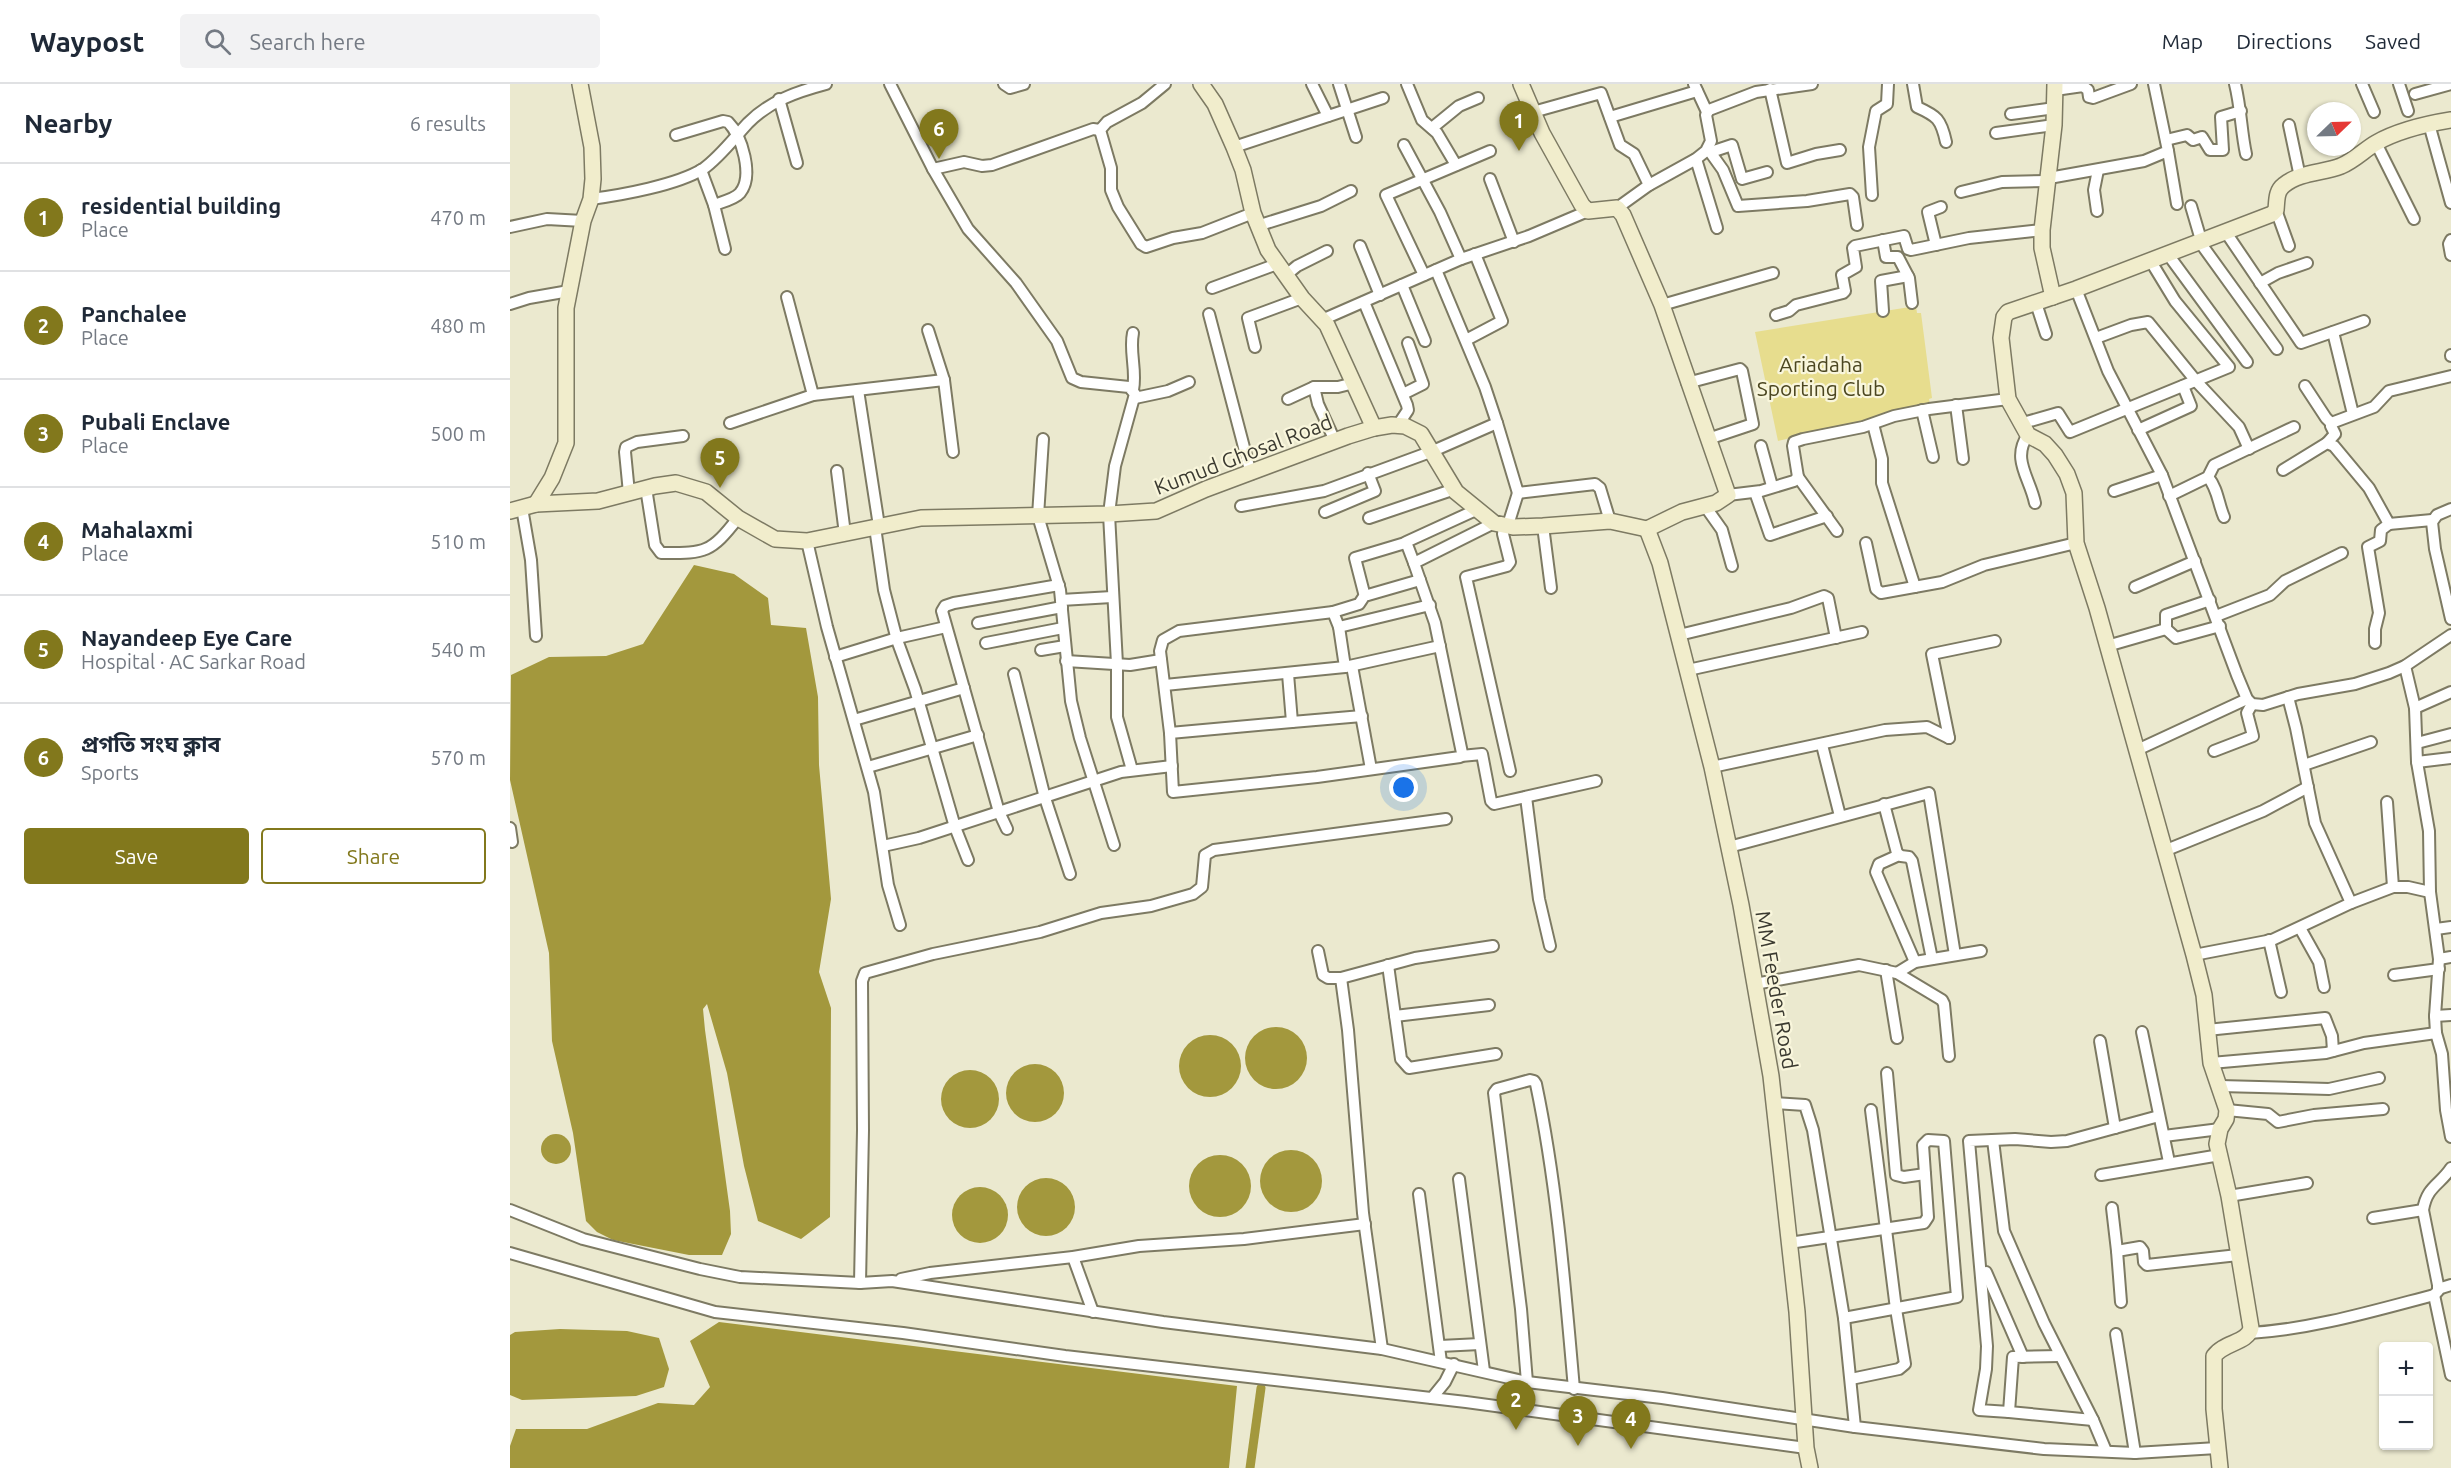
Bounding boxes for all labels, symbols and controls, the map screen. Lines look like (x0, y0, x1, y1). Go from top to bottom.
search box (180, 14, 600, 68)
icon: search (201, 25, 234, 58)
text: Waypost (30, 26, 144, 57)
text: Search here (249, 29, 366, 54)
text: Map (2162, 29, 2203, 53)
text: Directions (2236, 29, 2332, 53)
text: Saved (2365, 29, 2421, 53)
pin: 1 (1500, 101, 1538, 151)
north arrow (2307, 102, 2361, 156)
text: Nearby (24, 109, 112, 138)
pin: 6 (920, 110, 958, 159)
text: 6 results (410, 112, 486, 135)
text: residential building (81, 193, 281, 218)
text: 1 (38, 206, 49, 229)
text: 470 m (430, 206, 486, 229)
text: Place (81, 218, 129, 241)
text: Panchalee (81, 301, 187, 326)
text: 2 (38, 314, 49, 337)
text: 480 m (430, 314, 486, 337)
text: Place (81, 326, 129, 349)
park label: Ariadaha Sporting Club (1757, 352, 1885, 400)
text: Pubali Enclave (81, 409, 231, 434)
street label: Kumud Ghosal Road (1151, 409, 1335, 499)
text: 3 (38, 422, 49, 445)
text: 500 m (430, 422, 486, 445)
text: Place (81, 434, 129, 457)
pin: 5 (700, 438, 740, 488)
text: Mahalaxmi (81, 517, 193, 542)
text: 4 (38, 530, 49, 553)
text: 510 m (430, 530, 486, 553)
text: Place (81, 542, 129, 565)
text: Nayandeep Eye Care (81, 625, 292, 650)
text: 5 (38, 638, 49, 661)
text: 540 m (430, 638, 486, 661)
text: Hospital · AC Sarkar Road (81, 650, 306, 673)
text: প্রগতি সংঘ ক্লাব (81, 731, 221, 756)
text: 6 (38, 746, 49, 769)
text: 570 m (430, 746, 486, 769)
text: Sports (81, 761, 139, 784)
your location (1389, 773, 1418, 802)
button: Save (24, 828, 249, 884)
button: Share (261, 828, 486, 884)
street label: MM Feeder Road (1751, 909, 1803, 1071)
map controls (2379, 1342, 2433, 1450)
button: + (2379, 1342, 2433, 1396)
pin: 2 (1496, 1380, 1536, 1430)
pin: 3 (1558, 1396, 1598, 1446)
button: − (2379, 1396, 2433, 1450)
pin: 4 (1612, 1400, 1650, 1449)

